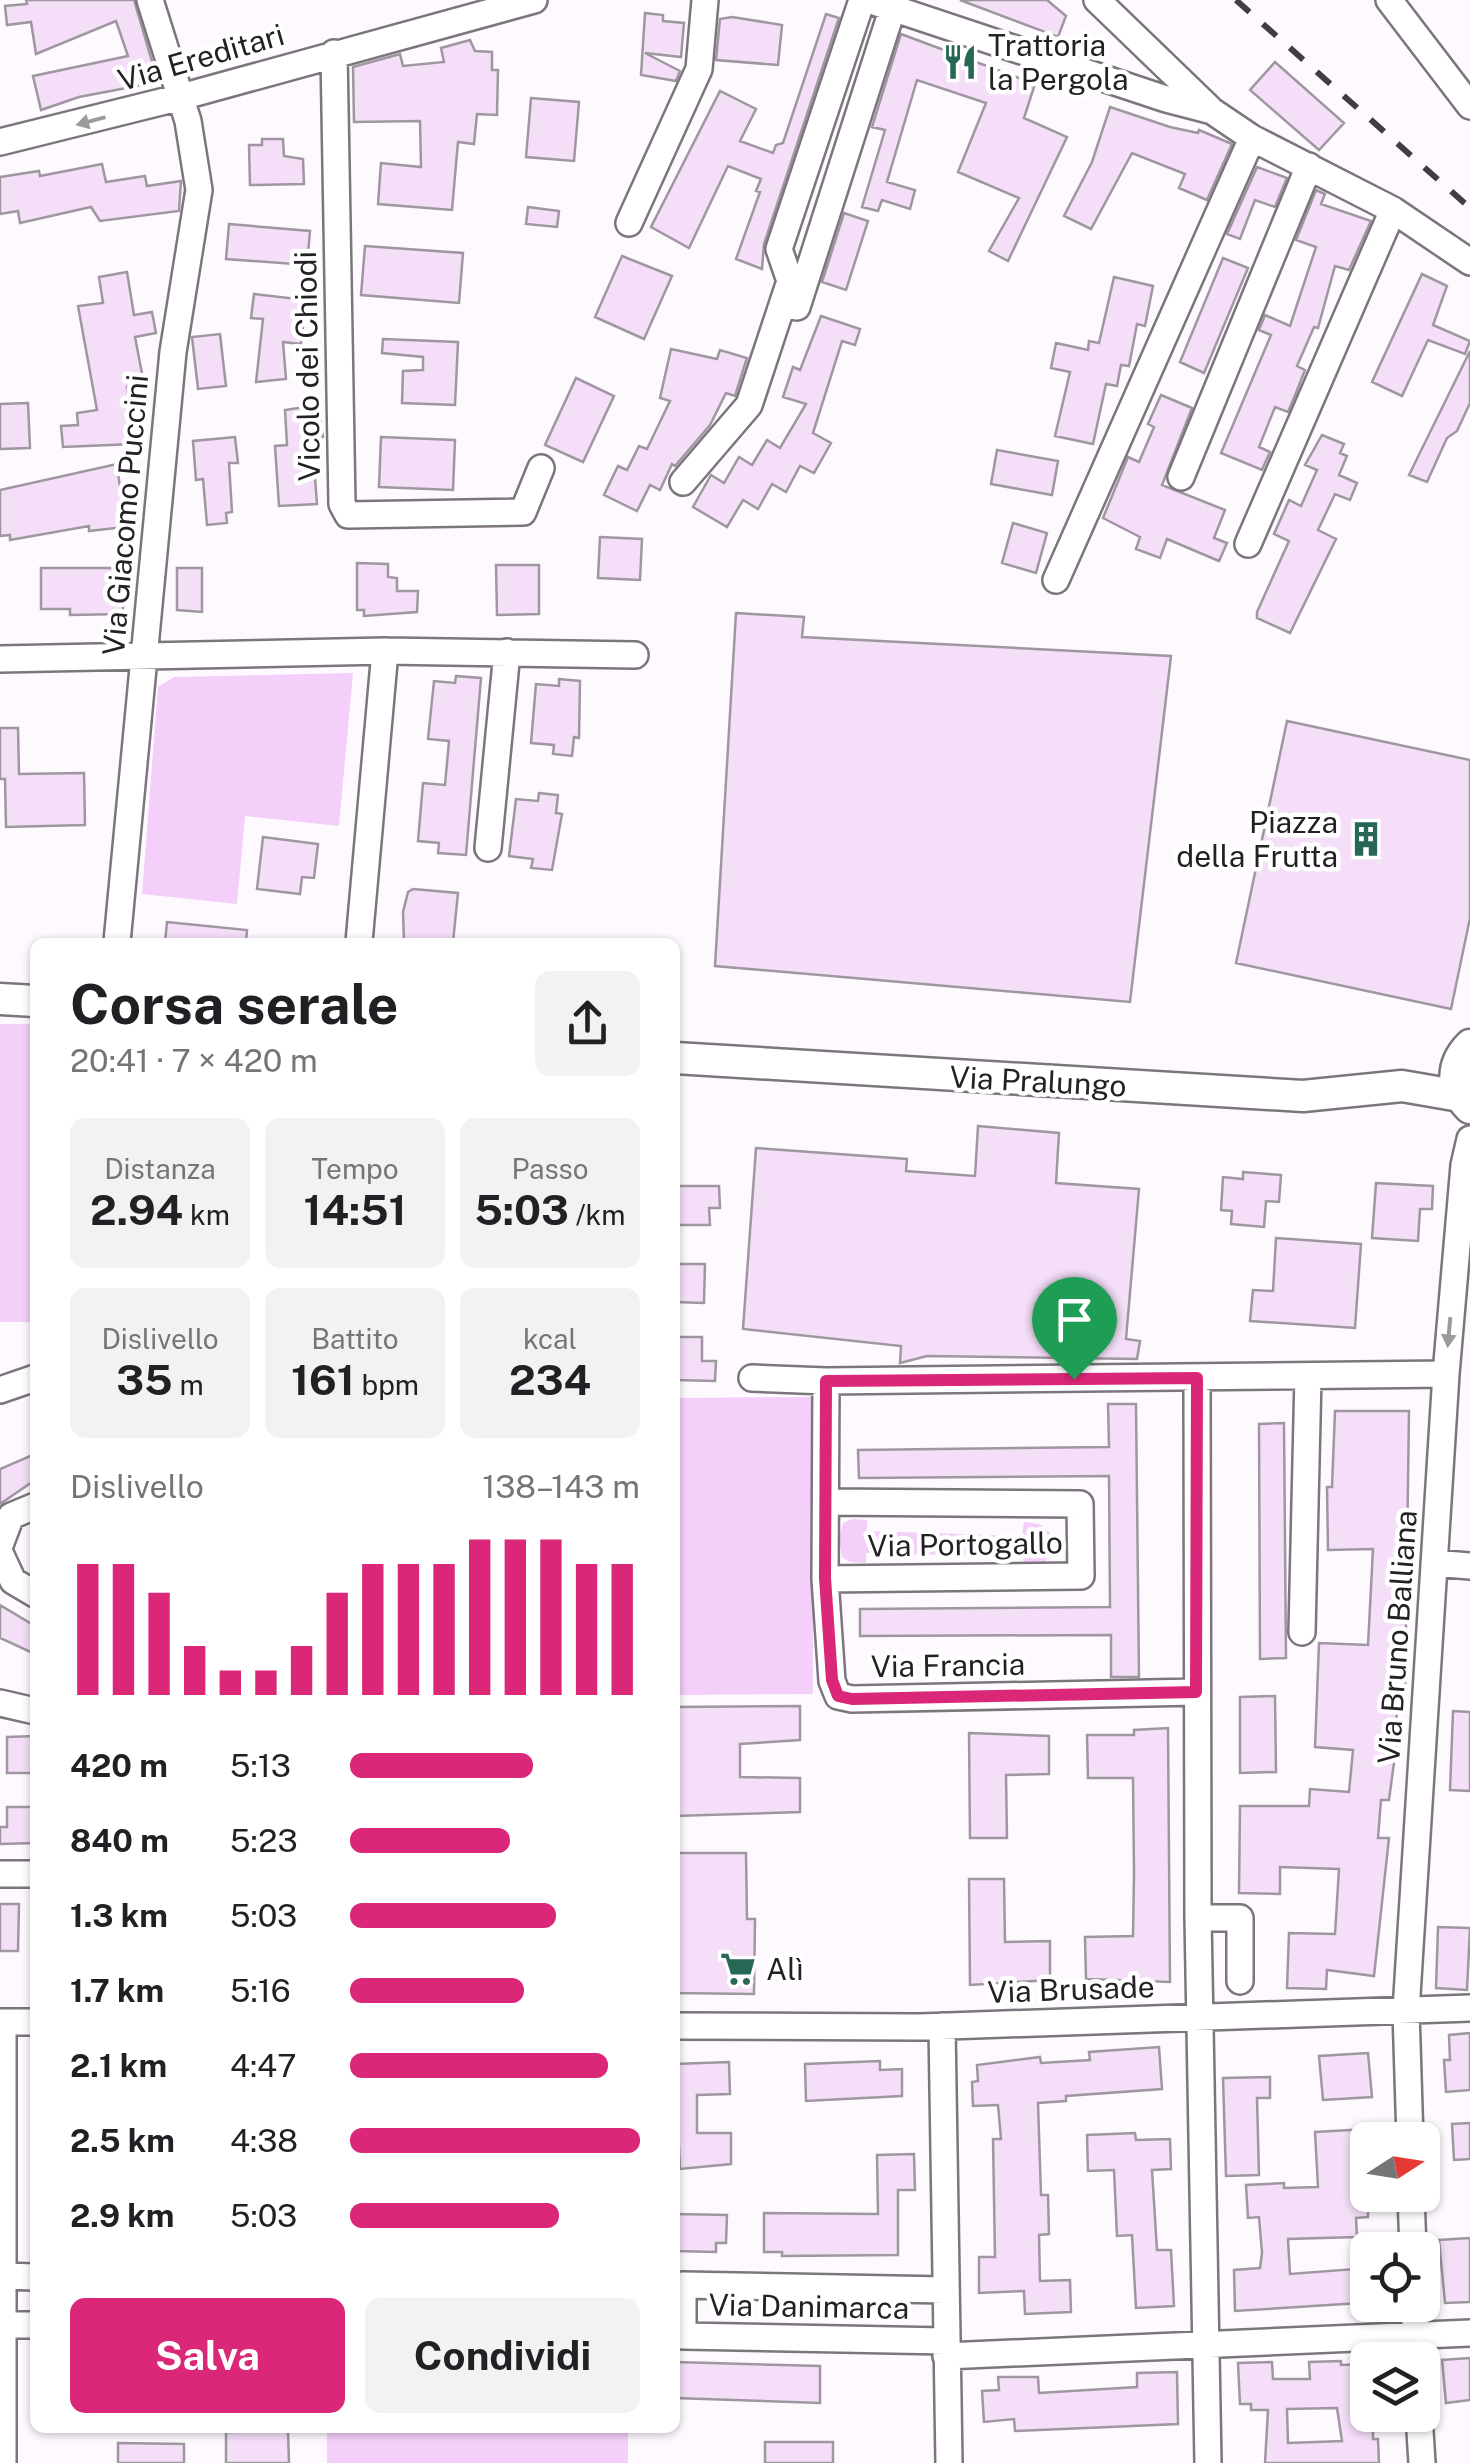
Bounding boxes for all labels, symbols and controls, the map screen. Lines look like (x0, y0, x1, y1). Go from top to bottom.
street label: Via Ereditari (114, 16, 288, 98)
place label: Trattoria la Pergola (988, 27, 1129, 97)
restaurant icon: Trattoria la Pergola (941, 43, 979, 81)
one-way arrow (75, 114, 106, 130)
street label: Vicolo dei Chiodi (287, 251, 327, 481)
street label: Via Giacomo Puccini (95, 373, 155, 657)
place label: Piazza della Frutta (1176, 804, 1338, 874)
building icon: Piazza della Frutta (1347, 820, 1385, 858)
button: share (535, 971, 640, 1076)
text: Corsa serale (70, 972, 399, 1036)
text: 20:41 · 7 × 420 m (70, 1042, 318, 1079)
street label: Via Pralungo (949, 1058, 1127, 1104)
text: Distanza (104, 1152, 216, 1185)
text: Tempo (311, 1152, 399, 1185)
text: Passo (511, 1152, 589, 1185)
text: 2.94 (90, 1185, 183, 1234)
text: 14:51 (303, 1185, 407, 1234)
text: 5:03 (474, 1185, 569, 1234)
text: km (183, 1198, 230, 1231)
text: /km (569, 1198, 626, 1231)
pin (1032, 1277, 1117, 1380)
icon: arrive (1047, 1292, 1102, 1347)
one-way arrow (1441, 1316, 1457, 1348)
text: Dislivello (101, 1322, 219, 1355)
text: Battito (311, 1322, 399, 1355)
text: kcal (523, 1322, 577, 1355)
text: 35 (116, 1355, 173, 1404)
text: 161 (291, 1355, 355, 1404)
text: 234 (509, 1355, 591, 1404)
text: m (173, 1368, 204, 1401)
text: bpm (355, 1368, 419, 1401)
text: Dislivello (70, 1468, 204, 1505)
text: 138–143 m (482, 1468, 640, 1505)
street label: Via Bruno Balliana (1370, 1509, 1424, 1765)
street label: Via Portogallo (867, 1524, 1063, 1564)
street label: Via Francia (870, 1646, 1026, 1684)
text: 420 m (70, 1747, 168, 1784)
text: 5:13 (230, 1747, 291, 1784)
text: 840 m (70, 1822, 169, 1859)
text: 5:23 (230, 1822, 298, 1859)
text: 1.3 km (70, 1897, 168, 1934)
text: 5:03 (230, 1897, 297, 1934)
supermarket icon: Alì (719, 1950, 757, 1988)
place label: Alì (766, 1951, 804, 1987)
street label: Via Brusade (987, 1968, 1155, 2010)
text: 1.7 km (70, 1972, 164, 2009)
text: 5:16 (230, 1972, 291, 2009)
text: 2.1 km (70, 2047, 167, 2084)
text: 4:47 (230, 2047, 296, 2084)
text: 2.5 km (70, 2122, 175, 2159)
text: 4:38 (230, 2122, 298, 2159)
north arrow (1350, 2122, 1440, 2212)
map controls (1350, 2122, 1440, 2432)
text: 2.9 km (70, 2197, 174, 2234)
text: 5:03 (230, 2197, 297, 2234)
button: locate (1350, 2232, 1440, 2322)
street label: Via Danimarca (708, 2286, 910, 2326)
button: Salva (70, 2298, 345, 2413)
button: Condividi (365, 2298, 640, 2413)
button: layers (1350, 2342, 1440, 2432)

